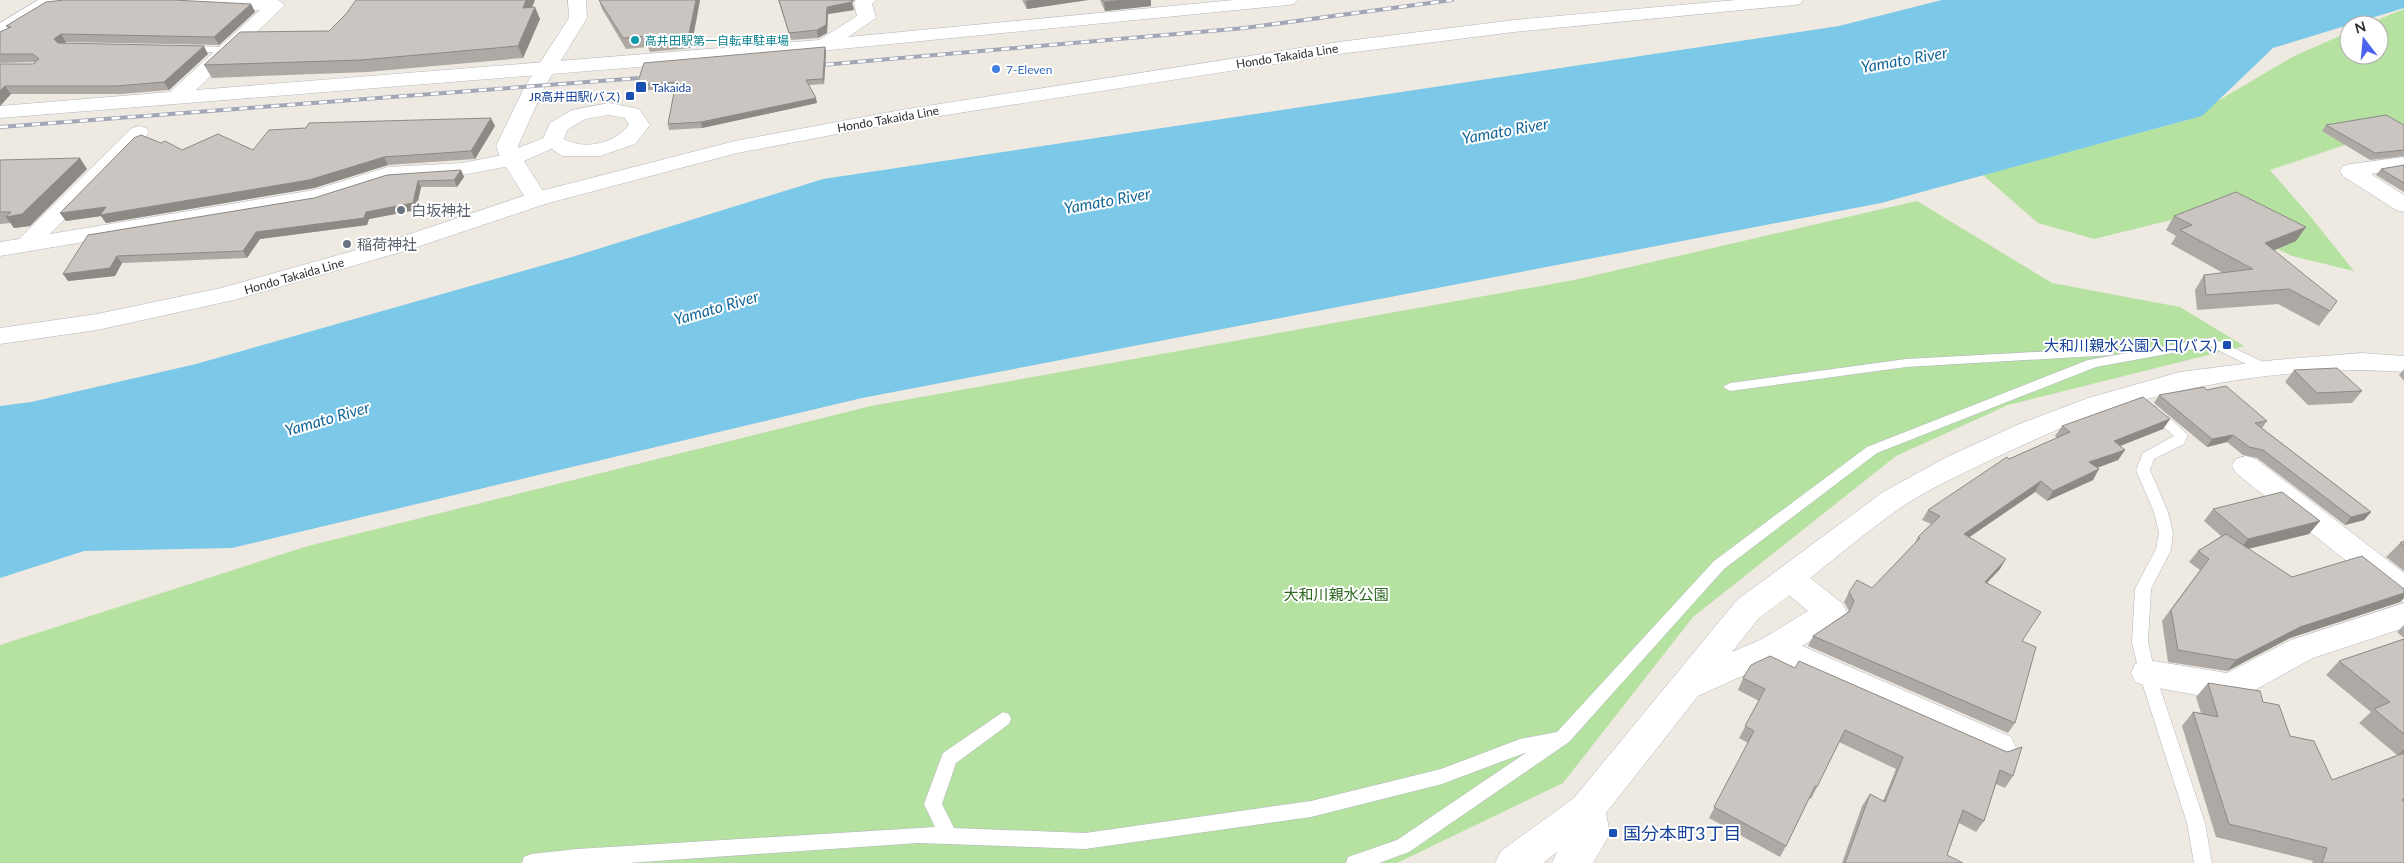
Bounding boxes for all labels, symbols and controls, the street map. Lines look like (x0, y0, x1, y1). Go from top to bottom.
north arrow (2339, 15, 2389, 65)
text: N (2353, 17, 2368, 37)
place label: 高井田駅第一自転車駐車場 (645, 33, 789, 48)
marker: 高井田駅第一自転車駐車場 (629, 34, 641, 46)
street label: Hondo Takaida Line (1235, 41, 1339, 71)
water label: Yamato River (1859, 42, 1949, 76)
place label: 7-Eleven (1006, 62, 1052, 77)
marker: 7-Eleven (990, 63, 1002, 75)
marker: Takaida (634, 80, 648, 94)
place label: Takaida (652, 80, 691, 95)
place label: JR高井田駅(バス) (529, 89, 620, 104)
marker: JR高井田駅(バス) (624, 90, 636, 102)
street label: Hondo Takaida Line (836, 103, 940, 135)
water label: Yamato River (1460, 113, 1550, 147)
water label: Yamato River (1062, 183, 1152, 217)
place label: 白坂神社 (411, 201, 471, 219)
marker: 白坂神社 (395, 204, 407, 216)
place label: 稲荷神社 (357, 235, 417, 253)
marker: 稲荷神社 (341, 238, 353, 250)
street label: Hondo Takaida Line (242, 255, 346, 297)
water label: Yamato River (671, 286, 761, 328)
place label: 大和川親水公園入口(バス) (2044, 336, 2217, 354)
marker: 大和川親水公園入口(バス) (2221, 339, 2233, 351)
water label: Yamato River (282, 397, 372, 439)
park label: 大和川親水公園 (1283, 585, 1389, 603)
place label: 国分本町3丁目 (1623, 822, 1741, 844)
marker: 国分本町3丁目 (1607, 827, 1619, 839)

